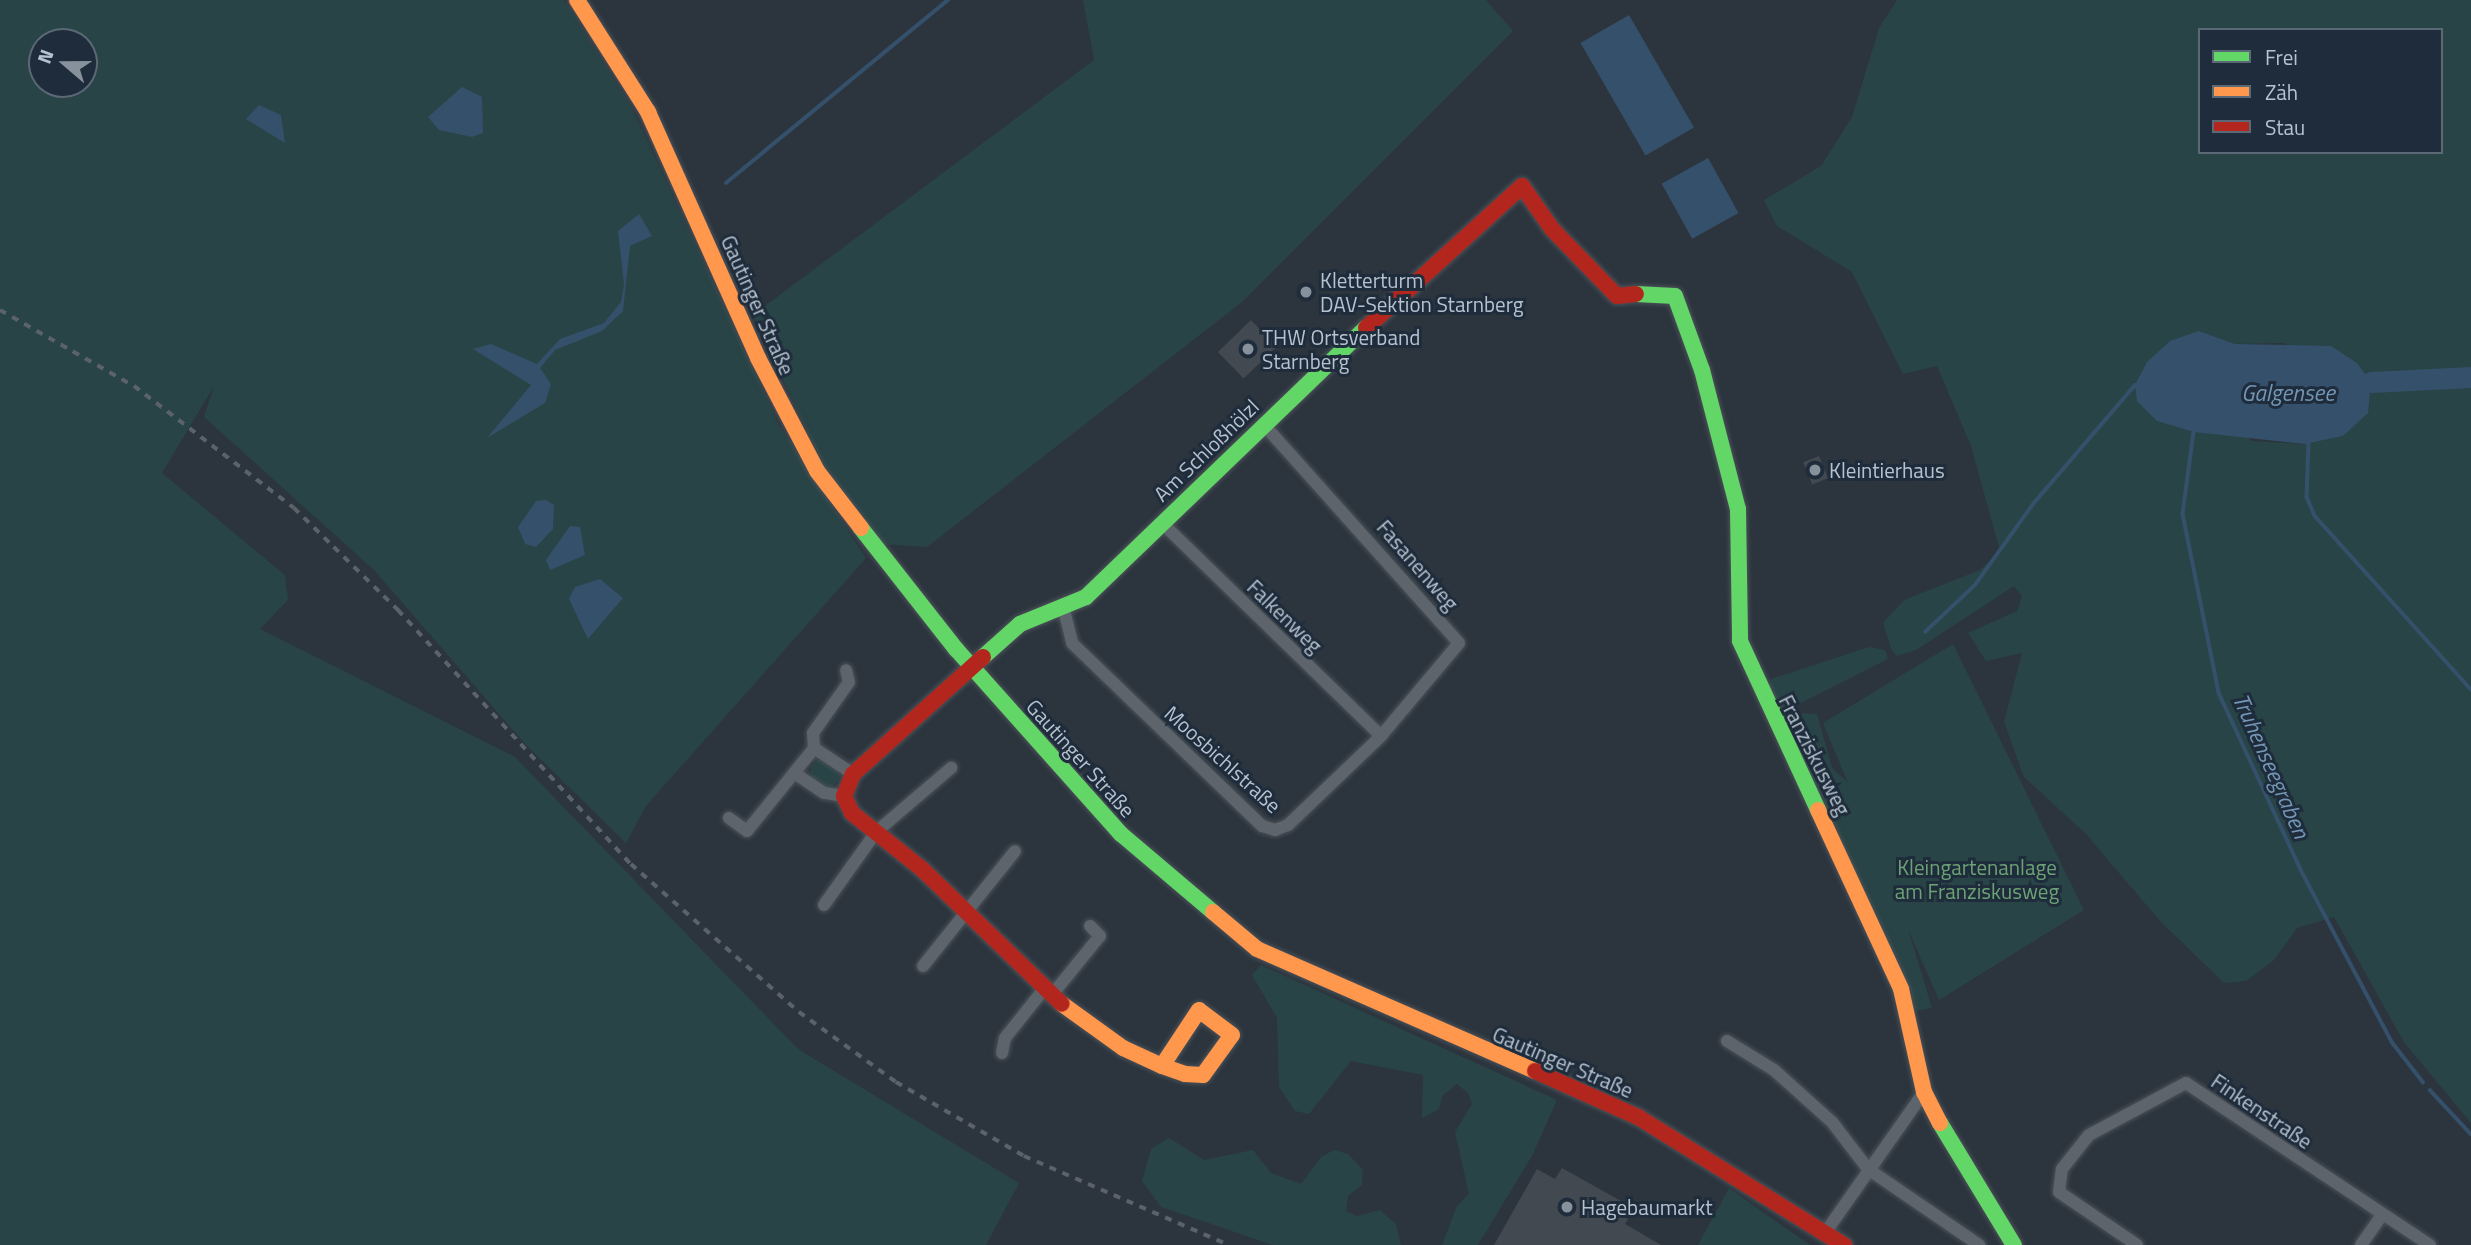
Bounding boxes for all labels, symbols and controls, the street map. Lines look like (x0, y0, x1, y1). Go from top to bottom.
north arrow (28, 28, 98, 98)
legend (2198, 28, 2443, 154)
text: Frei (2265, 41, 2298, 73)
text: N (29, 45, 61, 67)
text: Zäh (2265, 76, 2298, 108)
text: Stau (2265, 111, 2305, 143)
street label: Gautinger Straße (716, 231, 800, 379)
place label: Kletterturm DAV-Sektion Starnberg (1320, 267, 1524, 317)
marker: Kletterturm DAV-Sektion Starnberg (1298, 284, 1314, 300)
place label: THW Ortsverband Starnberg (1262, 324, 1420, 374)
marker: THW Ortsverband Starnberg (1240, 341, 1256, 357)
water label: Galgensee (2241, 379, 2335, 407)
street label: Am Schloßhölzl (1148, 394, 1264, 506)
place label: Kleintierhaus (1829, 457, 1945, 483)
marker: Kleintierhaus (1807, 462, 1823, 478)
street label: Fasanenweg (1372, 515, 1464, 615)
street label: Falkenweg (1242, 574, 1328, 658)
water label: Truhenseegraben (2227, 689, 2315, 843)
street label: Franziskusweg (1774, 691, 1856, 819)
street label: Gautinger Straße (1021, 694, 1141, 822)
street label: Moosbichlstraße (1160, 700, 1286, 818)
park label: Kleingartenanlage am Franziskusweg (1895, 854, 2059, 904)
street label: Gautinger Straße (1489, 1021, 1637, 1103)
street label: Finkenstraße (2207, 1068, 2317, 1154)
place label: Hagebaumarkt (1581, 1194, 1713, 1220)
marker: Hagebaumarkt (1559, 1199, 1575, 1215)

